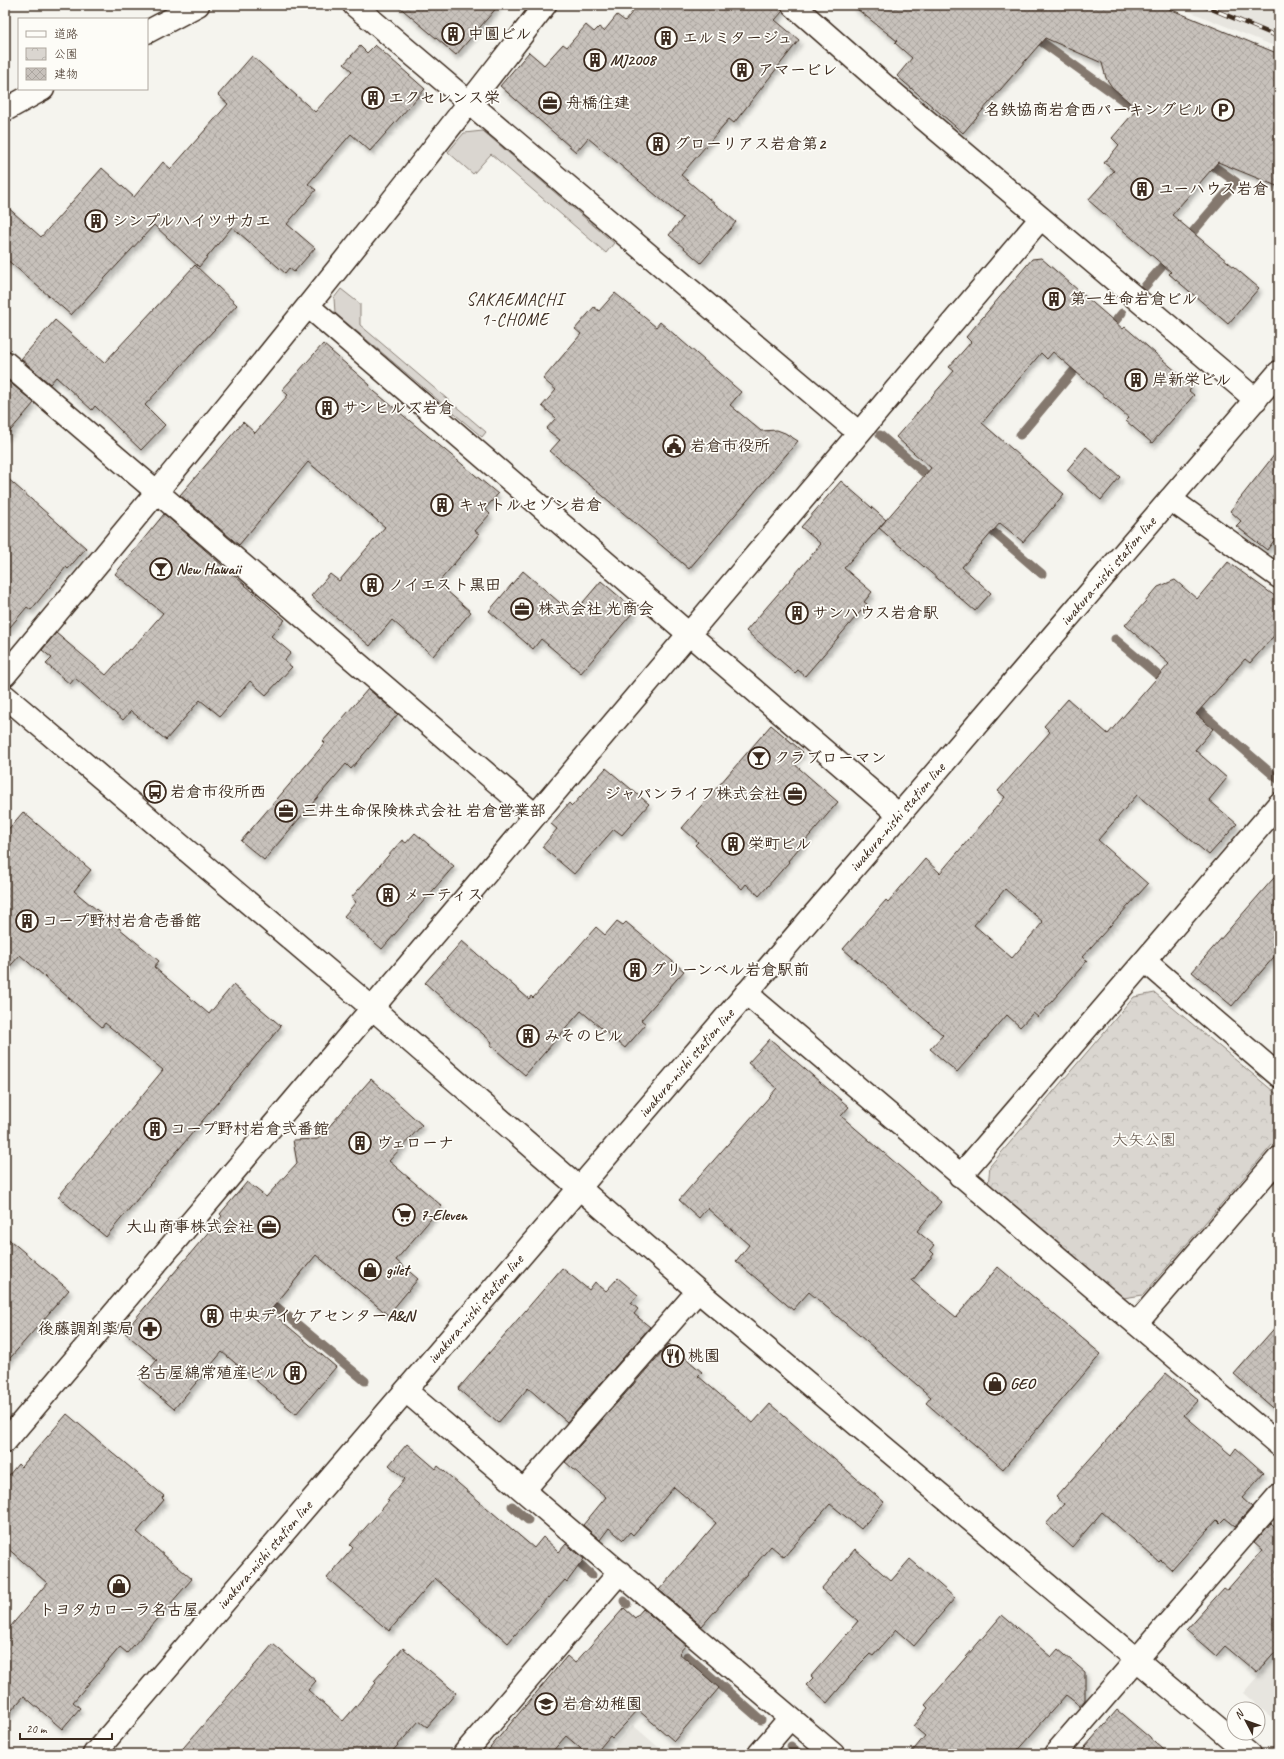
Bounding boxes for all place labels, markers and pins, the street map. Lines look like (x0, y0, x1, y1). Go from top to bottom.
building icon: 中圓ビル (440, 21, 466, 47)
place label: 中圓ビル (468, 24, 532, 44)
building icon: エルミタージュ (653, 25, 679, 51)
place label: エルミタージュ (682, 28, 793, 48)
building icon: MJ2008 (582, 47, 608, 73)
place label: MJ2008 (610, 50, 657, 70)
building icon: アマービレ (729, 57, 755, 83)
place label: アマービレ (758, 60, 838, 80)
building icon: エクセレンス栄 (360, 85, 386, 111)
place label: エクセレンス栄 (388, 88, 500, 108)
office icon: 舟橋住建 (537, 90, 563, 116)
place label: 舟橋住建 (566, 93, 630, 113)
parking icon: 名鉄協商岩倉西パーキングビル (1210, 97, 1236, 123)
place label: 名鉄協商岩倉西パーキングビル (984, 100, 1208, 120)
building icon: グローリアス岩倉第2 (645, 131, 671, 157)
place label: グローリアス岩倉第2 (674, 134, 827, 154)
building icon: ユーハウス岩倉 (1129, 176, 1155, 202)
place label: ユーハウス岩倉 (1158, 179, 1268, 199)
building icon: シンプルハイツサカエ (83, 208, 109, 234)
place label: シンプルハイツサカエ (112, 211, 271, 231)
building icon: 第一生命岩倉ビル (1041, 286, 1067, 312)
place label: 第一生命岩倉ビル (1070, 289, 1198, 309)
building icon: 岸新栄ビル (1123, 367, 1149, 393)
place label: 岸新栄ビル (1152, 370, 1232, 390)
building icon: サンヒルズ岩倉 (314, 395, 340, 421)
place label: サンヒルズ岩倉 (342, 398, 454, 418)
public building icon: 岩倉市役所 (661, 433, 687, 459)
place label: 岩倉市役所 (690, 436, 770, 456)
building icon: キャトルセゾン岩倉 (429, 492, 455, 518)
place label: キャトルセゾン岩倉 (458, 495, 602, 515)
bar icon: New Hawaii (148, 556, 174, 582)
place label: New Hawaii (176, 559, 242, 579)
building icon: ノイエスト黒田 (359, 572, 385, 598)
place label: ノイエスト黒田 (388, 575, 501, 595)
office icon: 株式会社 光商会 (509, 596, 535, 622)
place label: 株式会社 光商会 (538, 599, 654, 619)
building icon: サンハウス岩倉駅 (784, 600, 810, 626)
place label: サンハウス岩倉駅 (812, 603, 938, 623)
bar icon: クラブローマン (746, 745, 772, 771)
place label: クラブローマン (774, 748, 887, 768)
bus stop icon: 岩倉市役所西 (142, 779, 168, 805)
office icon: ジャパンライフ株式会社 (782, 781, 808, 807)
place label: 岩倉市役所西 (170, 782, 266, 802)
place label: ジャパンライフ株式会社 (604, 784, 780, 804)
office icon: 三井生命保険株式会社 岩倉営業部 (273, 798, 299, 824)
place label: 三井生命保険株式会社 岩倉営業部 (302, 801, 546, 821)
building icon: 栄町ビル (720, 831, 746, 857)
place label: 栄町ビル (748, 834, 812, 854)
building icon: メーティス (375, 882, 401, 908)
place label: メーティス (404, 885, 483, 905)
building icon: コープ野村岩倉壱番館 (14, 908, 40, 934)
place label: コープ野村岩倉壱番館 (42, 911, 201, 931)
building icon: グリーンベル岩倉駅前 (622, 957, 648, 983)
place label: グリーンベル岩倉駅前 (650, 960, 809, 980)
building icon: みそのビル (515, 1023, 541, 1049)
place label: みそのビル (544, 1026, 624, 1046)
building icon: コープ野村岩倉弐番館 (142, 1116, 168, 1142)
place label: コープ野村岩倉弐番館 (170, 1119, 329, 1139)
building icon: ヴェローナ (347, 1130, 373, 1156)
place label: ヴェローナ (376, 1133, 454, 1153)
supermarket icon: 7-Eleven (391, 1202, 417, 1228)
place label: 7-Eleven (420, 1205, 469, 1225)
office icon: 大山商事株式会社 (256, 1214, 282, 1240)
place label: 大山商事株式会社 (126, 1217, 254, 1237)
shop icon: gilet (357, 1257, 383, 1283)
place label: gilet (386, 1260, 411, 1280)
building icon: 中央デイケアセンターA&N (199, 1303, 225, 1329)
place label: 中央デイケアセンターA&N (228, 1306, 418, 1326)
pharmacy icon: 後藤調剤薬局 (137, 1316, 163, 1342)
place label: 後藤調剤薬局 (38, 1319, 134, 1339)
restaurant icon: 桃園 (660, 1343, 686, 1369)
place label: 桃園 (688, 1346, 720, 1366)
building icon: 名古屋綿常殖産ビル (282, 1360, 308, 1386)
place label: 名古屋綿常殖産ビル (136, 1363, 280, 1383)
shop icon: GEO (982, 1371, 1008, 1397)
place label: GEO (1010, 1374, 1036, 1394)
shop icon: トヨタカローラ名古屋 (106, 1573, 132, 1599)
place label: トヨタカローラ名古屋 (39, 1600, 199, 1620)
school or university icon: 岩倉幼稚園 (533, 1691, 559, 1717)
place label: 岩倉幼稚園 (562, 1694, 642, 1714)

